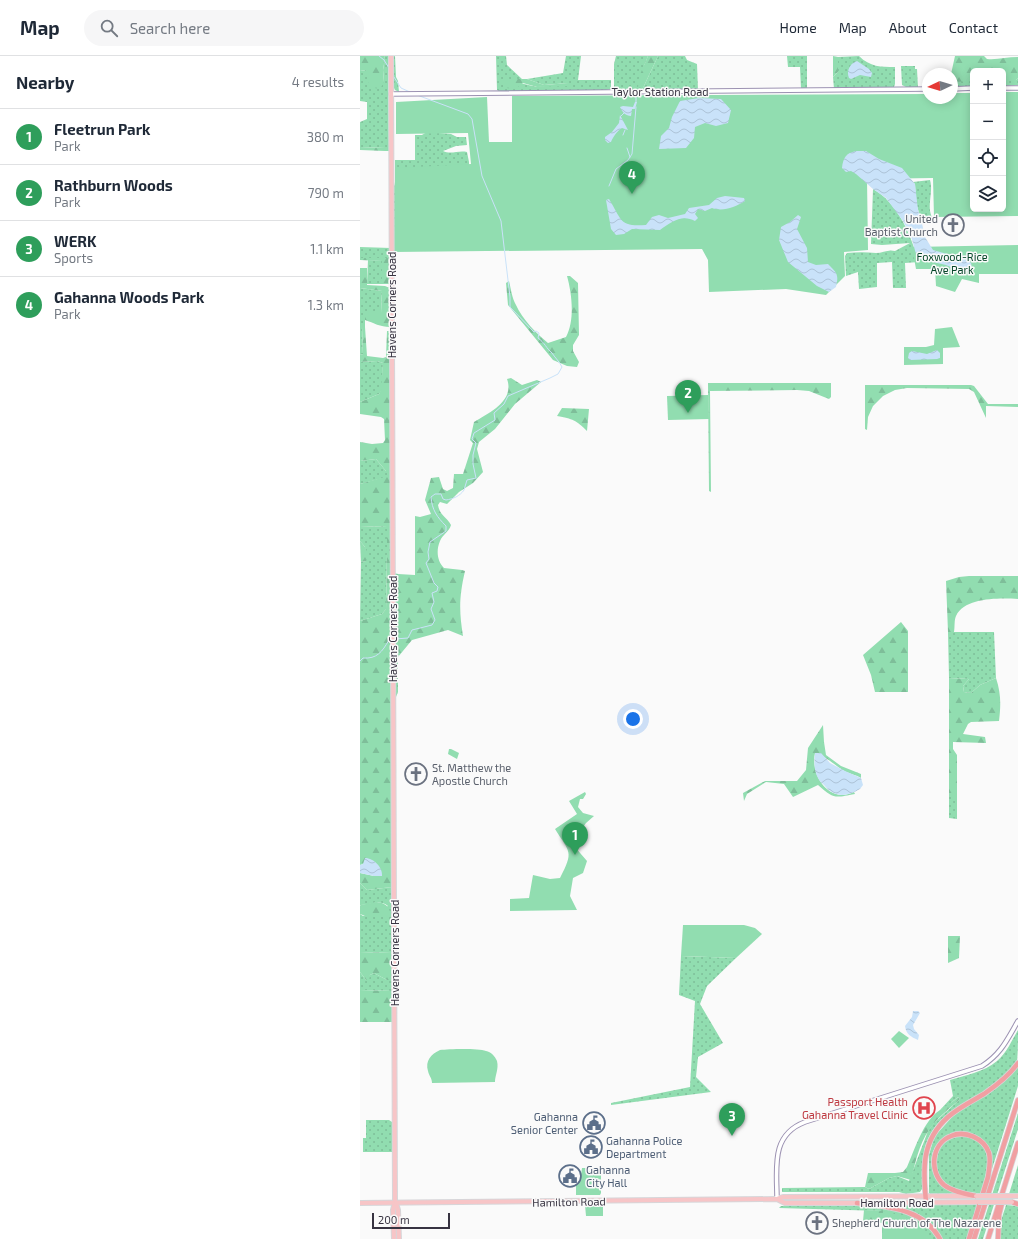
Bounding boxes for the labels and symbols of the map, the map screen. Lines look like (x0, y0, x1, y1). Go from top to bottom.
north arrow (922, 68, 958, 104)
street label: Taylor Station Road (611, 85, 709, 98)
pin: 4 (619, 161, 645, 194)
place label: United Baptist Church (865, 212, 938, 238)
church icon: United Baptist Church (940, 212, 966, 238)
park label: Foxwood-Rice Ave Park (916, 250, 988, 276)
street label: Havens Corners Road (385, 252, 398, 358)
pin: 2 (675, 380, 701, 413)
street label: Havens Corners Road (386, 576, 399, 682)
your location (623, 709, 643, 729)
church icon: St. Matthew the Apostle Church (403, 761, 429, 787)
place label: St. Matthew the Apostle Church (432, 761, 511, 787)
pin: 1 (562, 822, 588, 855)
street label: Havens Corners Road (388, 900, 401, 1006)
place label: Passport Health Gahanna Travel Clinic (802, 1095, 908, 1121)
hospital icon: Passport Health Gahanna Travel Clinic (911, 1095, 937, 1121)
pin: 3 (719, 1103, 745, 1136)
place label: Gahanna Senior Center (511, 1110, 579, 1136)
public building icon: Gahanna Senior Center (581, 1110, 607, 1136)
public building icon: Gahanna Police Department (578, 1134, 604, 1160)
place label: Gahanna Police Department (606, 1134, 683, 1160)
public building icon: Gahanna City Hall (557, 1163, 583, 1189)
place label: Gahanna City Hall (586, 1163, 630, 1189)
street label: Hamilton Road (532, 1194, 606, 1209)
street label: Hamilton Road (860, 1196, 934, 1209)
church icon: Shepherd Church of The Nazarene (804, 1210, 830, 1236)
scale bar (372, 1211, 450, 1230)
place label: Shepherd Church of The Nazarene (832, 1216, 1001, 1229)

